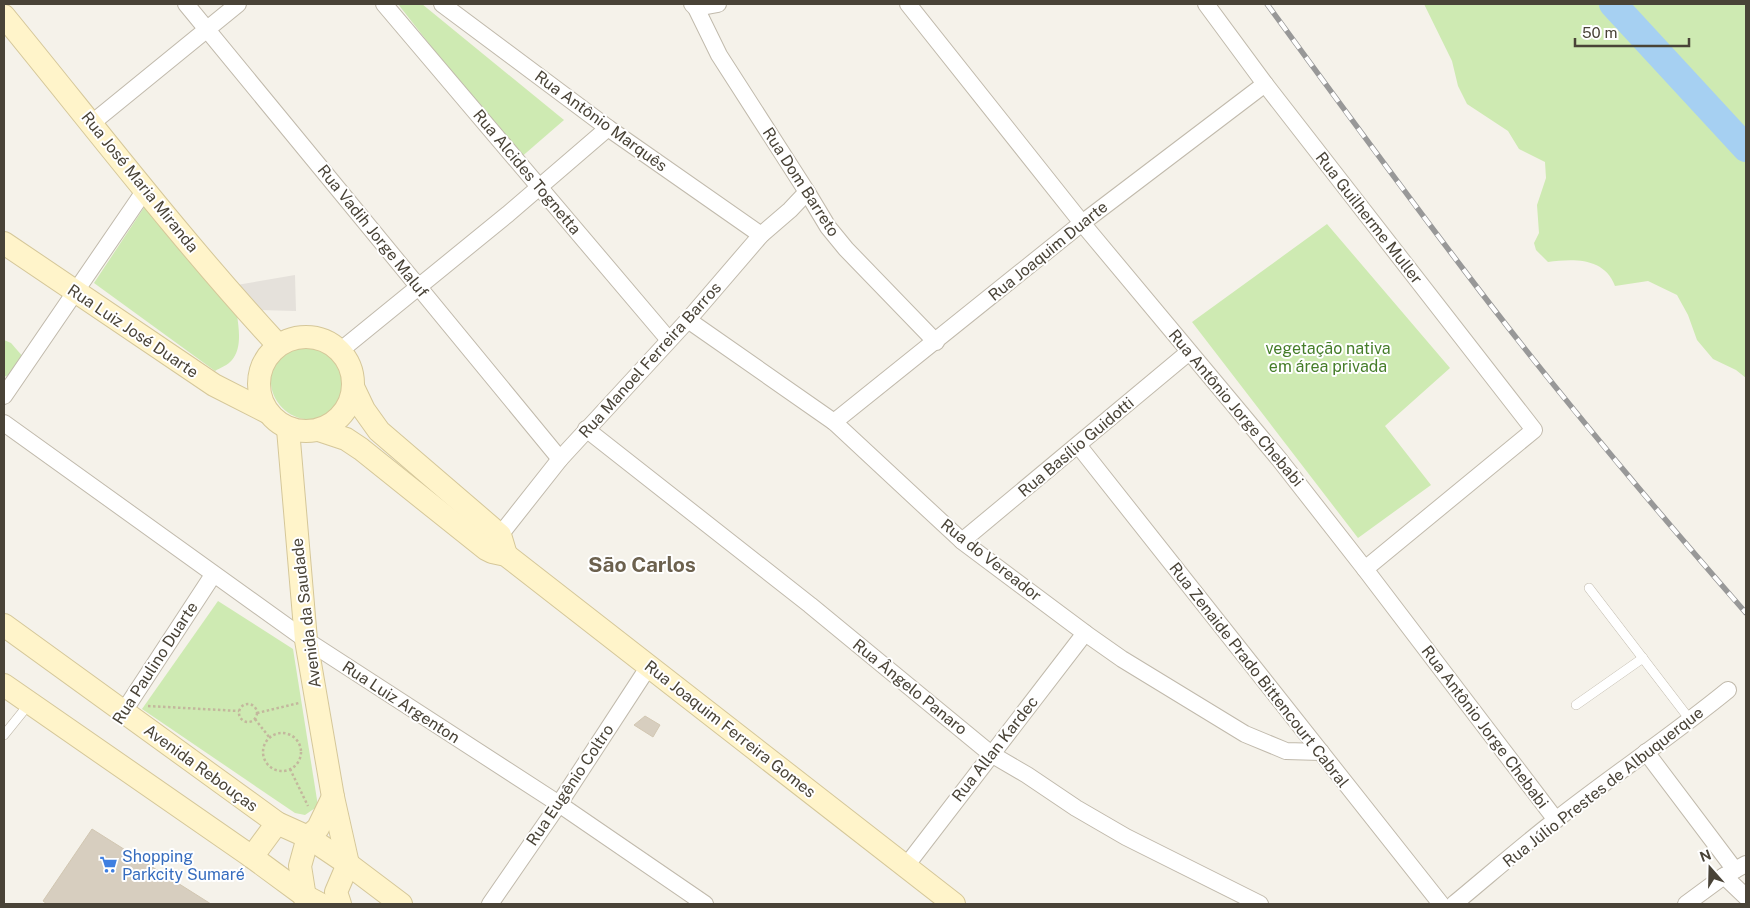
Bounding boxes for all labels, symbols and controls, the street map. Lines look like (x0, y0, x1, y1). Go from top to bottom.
scale bar (1575, 15, 1689, 47)
text: 50 m (1582, 24, 1617, 41)
street label: Rua Antônio Marquês (531, 67, 671, 175)
street label: Rua Alcides Tognetta (469, 106, 585, 238)
street label: Rua José Maria Miranda (77, 108, 203, 256)
street label: Rua Dom Barreto (759, 124, 843, 240)
street label: Rua Guilherme Muller (1312, 148, 1426, 288)
street label: Rua Vadih Jorge Maluf (314, 161, 432, 301)
street label: Rua Joaquim Duarte (985, 197, 1111, 305)
street label: Rua Manoel Ferreira Barros (575, 278, 725, 442)
street label: Rua Luiz José Duarte (64, 280, 202, 382)
street label: Rua Antônio Jorge Chebabi (1165, 326, 1307, 490)
park label: vegetação nativa em área privada (1265, 339, 1391, 376)
street label: Rua Basílio Guidotti (1014, 393, 1138, 501)
street label: Rua do Vereador (937, 515, 1045, 605)
street label: Avenida da Saudade (287, 537, 325, 689)
district label: São Carlos (588, 552, 696, 577)
street label: Rua Zenaide Prado Bittencourt Cabral (1165, 559, 1353, 791)
street label: Rua Paulino Duarte (108, 598, 202, 728)
street label: Rua Ângelo Panaro (849, 634, 972, 739)
street label: Rua Antônio Jorge Chebabi (1418, 642, 1552, 812)
street label: Rua Joaquim Ferreira Gomes (641, 656, 819, 802)
street label: Rua Luiz Argenton (339, 657, 463, 747)
street label: Rua Allan Kardec (948, 693, 1042, 805)
street label: Rua Júlio Prestes de Albuquerque (1499, 703, 1707, 871)
street label: Avenida Rebouças (140, 720, 262, 816)
street label: Rua Eugênio Coltro (522, 721, 618, 849)
north arrow (1685, 843, 1735, 893)
text: N (1698, 846, 1713, 865)
place label: Shopping Parkcity Sumaré (122, 847, 245, 884)
supermarket icon: Shopping Parkcity Sumaré (98, 855, 118, 875)

